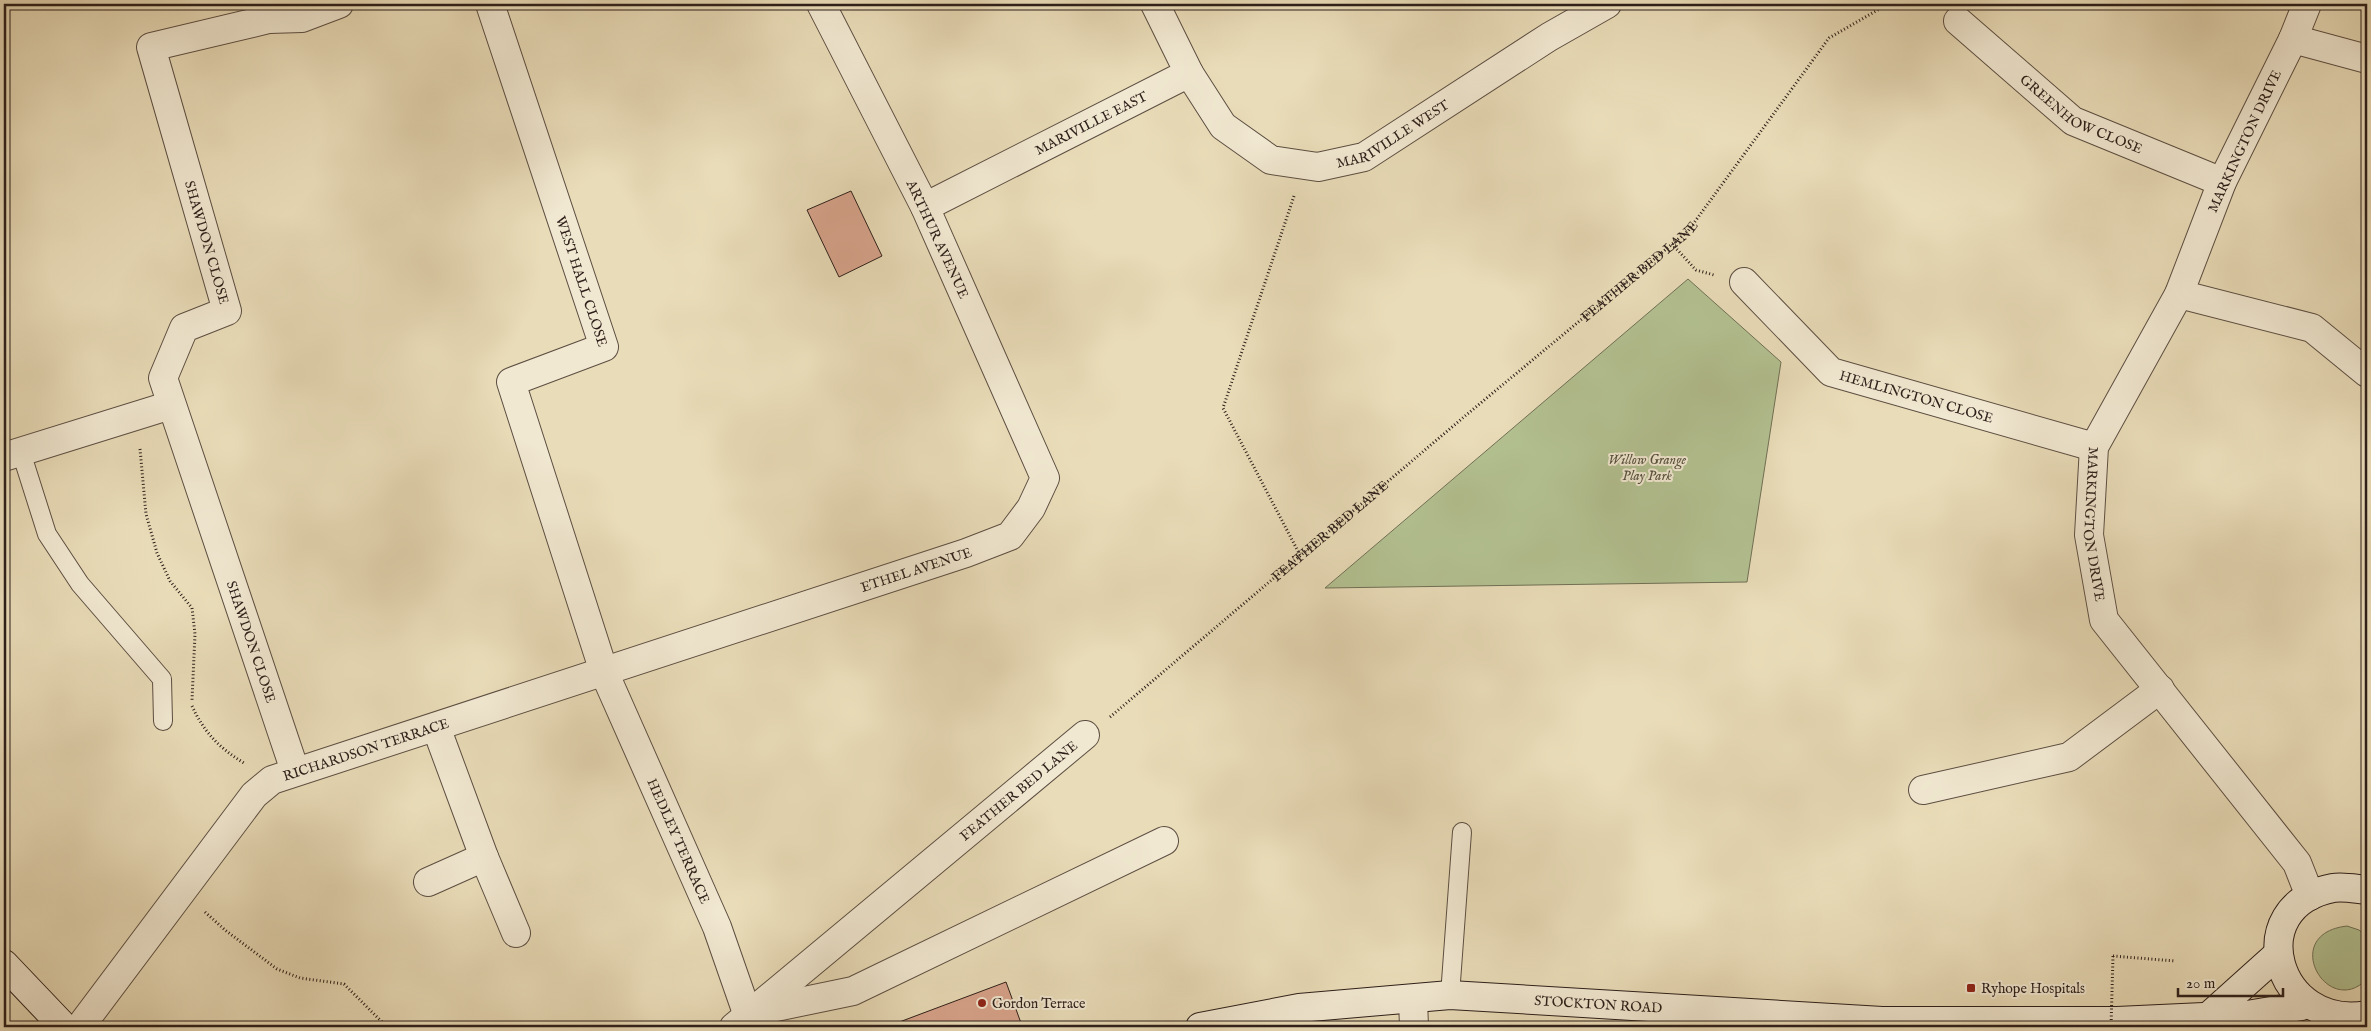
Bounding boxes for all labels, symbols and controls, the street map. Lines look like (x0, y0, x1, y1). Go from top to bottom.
street label: MARKINGTON DRIVE (2204, 67, 2286, 216)
street label: GREENHOW CLOSE (2016, 71, 2145, 159)
street label: MARIVILLE EAST (1032, 87, 1151, 160)
street label: MARIVILLE WEST (1335, 96, 1454, 173)
street label: ARTHUR AVENUE (901, 176, 973, 302)
street label: SHAWDON CLOSE (180, 179, 233, 307)
street label: WEST HALL CLOSE (551, 214, 611, 349)
street label: FEATHER BED LANE (1577, 217, 1703, 326)
street label: HEMLINGTON CLOSE (1837, 367, 1995, 428)
street label: MARKINGTON DRIVE (2079, 446, 2109, 603)
park label: Willow Grange Play Park (1608, 451, 1686, 485)
street label: FEATHER BED LANE (1268, 477, 1393, 586)
street label: ETHEL AVENUE (858, 543, 975, 597)
street label: SHAWDON CLOSE (222, 579, 280, 706)
street label: RICHARDSON TERRACE (281, 715, 452, 786)
street label: FEATHER BED LANE (957, 737, 1082, 845)
street label: HEDLEY TERRACE (642, 776, 714, 907)
scale bar (2178, 966, 2284, 998)
text: 20 m (2186, 974, 2216, 993)
place label: Ryhope Hospitals (1981, 980, 2085, 998)
marker: Ryhope Hospitals (1965, 982, 1977, 994)
street label: STOCKTON ROAD (1534, 992, 1663, 1018)
place label: Gordon Terrace (992, 995, 1086, 1013)
marker: Gordon Terrace (976, 997, 988, 1009)

